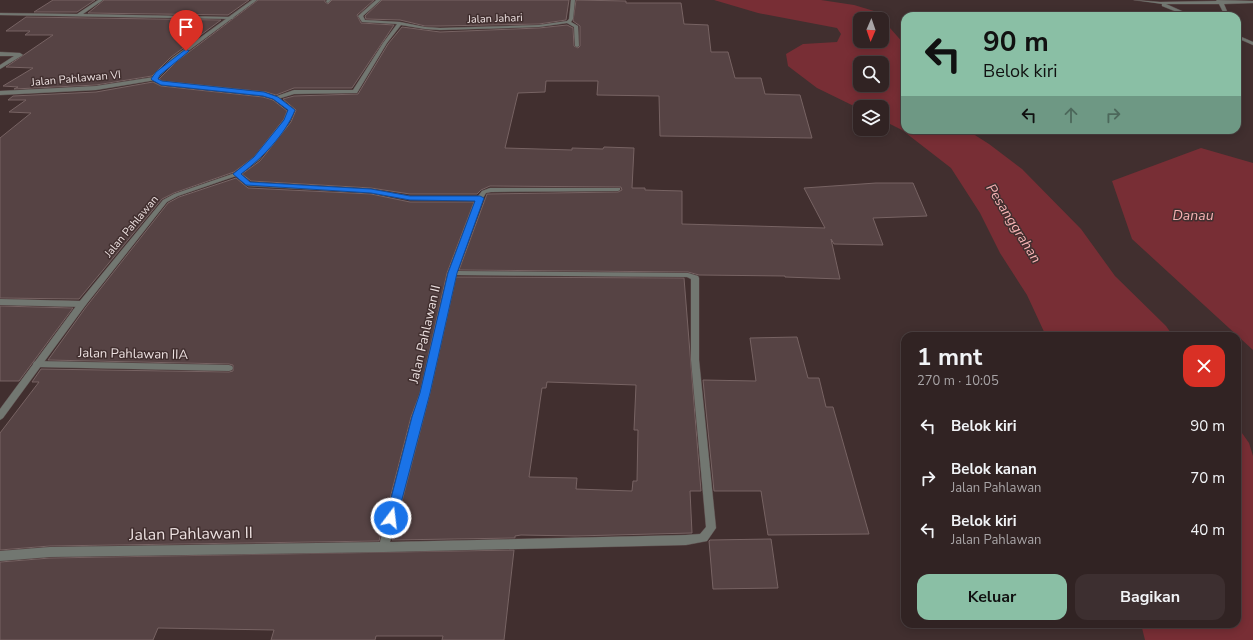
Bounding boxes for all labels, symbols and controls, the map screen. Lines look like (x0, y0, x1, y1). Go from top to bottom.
pin (169, 10, 203, 51)
street label: Jalan Jahari (466, 10, 523, 27)
north arrow (853, 12, 889, 48)
map controls (853, 12, 889, 136)
icon: arrive (175, 16, 197, 38)
text: 90 m (983, 23, 1049, 61)
icon: left (917, 28, 969, 80)
button: search (853, 56, 889, 92)
text: Belok kiri (983, 59, 1057, 83)
street label: Jalan Pahlawan VI (30, 67, 121, 90)
button: layers (853, 100, 889, 136)
icon: left (1018, 104, 1040, 126)
icon: ahead (1060, 104, 1082, 126)
icon: right (1102, 104, 1124, 126)
water label: Pesanggrahan (982, 180, 1046, 267)
street label: Jalan Pahlawan (100, 192, 162, 261)
water label: Danau (1172, 206, 1214, 225)
street label: Jalan Pahlawan II (405, 283, 445, 386)
text: 1 mnt (917, 341, 982, 373)
street label: Jalan Pahlawan IIA (77, 344, 189, 364)
button: close (1183, 345, 1225, 387)
text: 270 m · 10:05 (917, 372, 999, 390)
icon: left (917, 415, 939, 437)
text: Belok kiri (951, 416, 1016, 436)
text: 90 m (1190, 416, 1225, 436)
text: Belok kanan (951, 459, 1037, 479)
icon: right (917, 467, 939, 489)
text: 70 m (1190, 468, 1225, 488)
text: Jalan Pahlawan (951, 479, 1042, 497)
position arrow (370, 497, 412, 539)
text: Belok kiri (951, 511, 1016, 531)
icon: left (917, 519, 939, 541)
text: 40 m (1190, 520, 1225, 540)
street label: Jalan Pahlawan II (128, 522, 253, 546)
text: Jalan Pahlawan (951, 531, 1042, 549)
button: Keluar (917, 574, 1067, 620)
button: Bagikan (1075, 574, 1225, 620)

